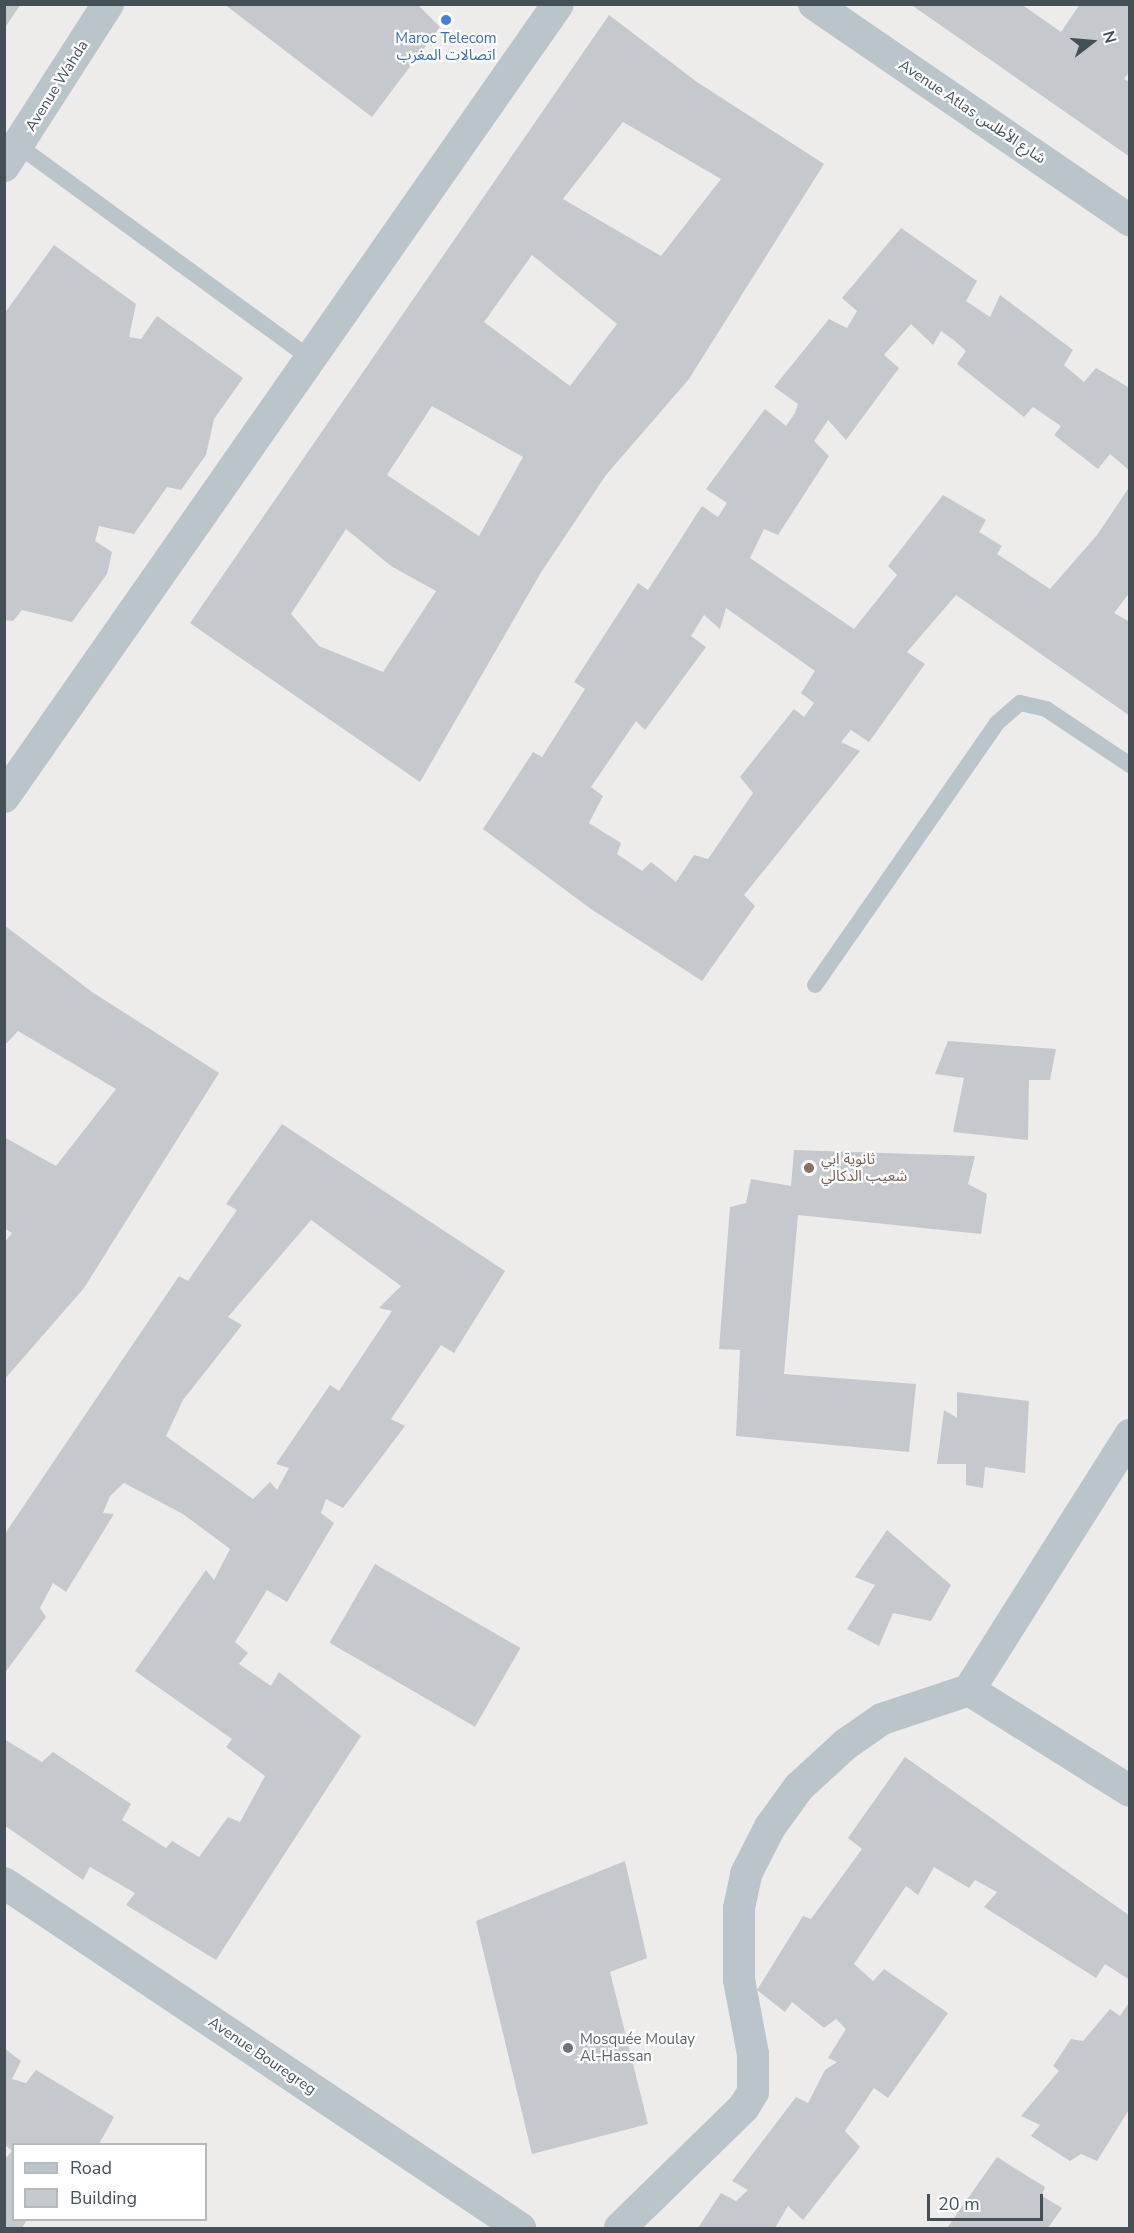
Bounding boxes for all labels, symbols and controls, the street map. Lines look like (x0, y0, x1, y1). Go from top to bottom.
north arrow (1062, 12, 1122, 72)
marker: Maroc Telecom اتصالات المغرب (439, 13, 453, 27)
text: N (1097, 28, 1122, 46)
place label: Maroc Telecom اتصالات المغرب (395, 29, 497, 64)
street label: Avenue Wahda (22, 37, 92, 135)
street label: Avenue Atlas شارع الأطلس (895, 56, 1049, 168)
place label: ثانوية ابي شعيب الدكالي (821, 1150, 907, 1185)
marker: ثانوية ابي شعيب الدكالي (802, 1161, 816, 1175)
street label: Avenue Bouregreg (205, 2013, 319, 2099)
place label: Mosquée Moulay Al-Hassan (580, 2030, 695, 2065)
marker: Mosquée Moulay Al-Hassan (561, 2041, 575, 2055)
legend (12, 2143, 207, 2221)
text: Road (70, 2156, 112, 2180)
scale bar (930, 2182, 1046, 2220)
text: Building (70, 2186, 137, 2210)
text: 20 m (938, 2192, 980, 2216)

